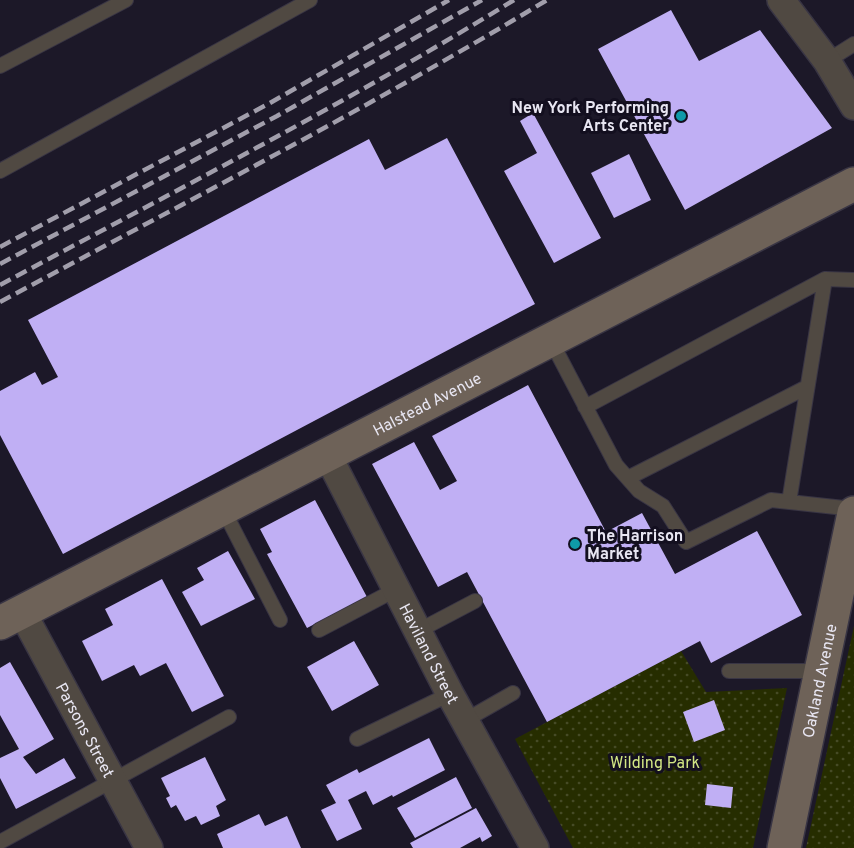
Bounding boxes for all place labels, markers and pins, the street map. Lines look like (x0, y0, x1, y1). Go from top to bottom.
place label: New York Performing Arts Center (511, 99, 669, 137)
marker: New York Performing Arts Center (674, 109, 688, 123)
place label: The Harrison Market (587, 527, 683, 565)
marker: The Harrison Market (568, 537, 582, 551)

